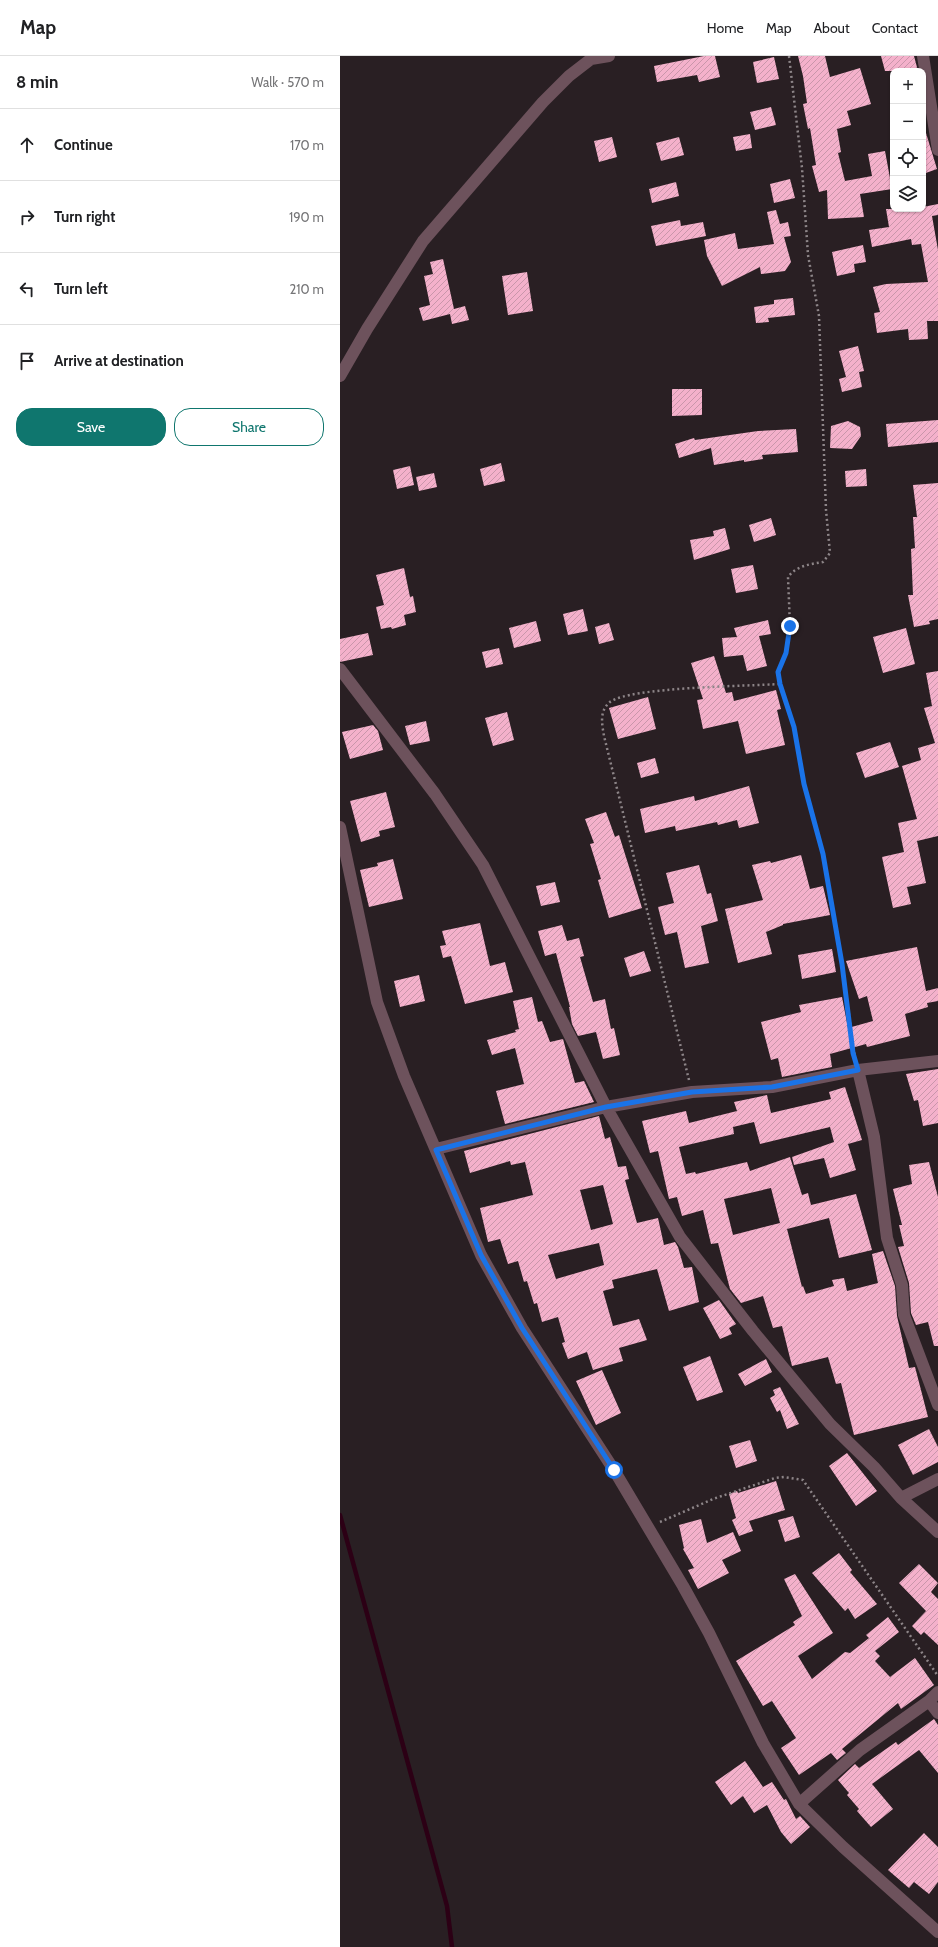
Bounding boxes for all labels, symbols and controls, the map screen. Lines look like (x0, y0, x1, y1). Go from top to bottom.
text: Map (20, 16, 56, 39)
text: Home (707, 19, 744, 37)
text: Map (766, 19, 791, 37)
text: About (813, 19, 850, 37)
text: Contact (872, 19, 918, 37)
map controls (890, 68, 926, 212)
button: + (890, 68, 926, 104)
text: 8 min (16, 72, 58, 92)
text: Walk · 570 m (251, 74, 324, 90)
button: − (890, 104, 926, 140)
icon: ahead (16, 134, 38, 156)
text: Continue (54, 136, 113, 154)
text: 170 m (290, 137, 324, 153)
button: locate (890, 140, 926, 176)
button: layers (890, 176, 926, 212)
icon: right (16, 206, 38, 228)
text: Turn right (54, 208, 115, 226)
text: 190 m (289, 209, 324, 225)
icon: left (16, 278, 38, 300)
text: Turn left (54, 280, 108, 298)
text: 210 m (290, 281, 324, 297)
icon: arrive (16, 350, 38, 372)
text: Arrive at destination (54, 352, 184, 370)
button: Save (16, 408, 166, 446)
button: Share (174, 408, 324, 446)
route end (781, 617, 799, 635)
route start (605, 1461, 623, 1479)

